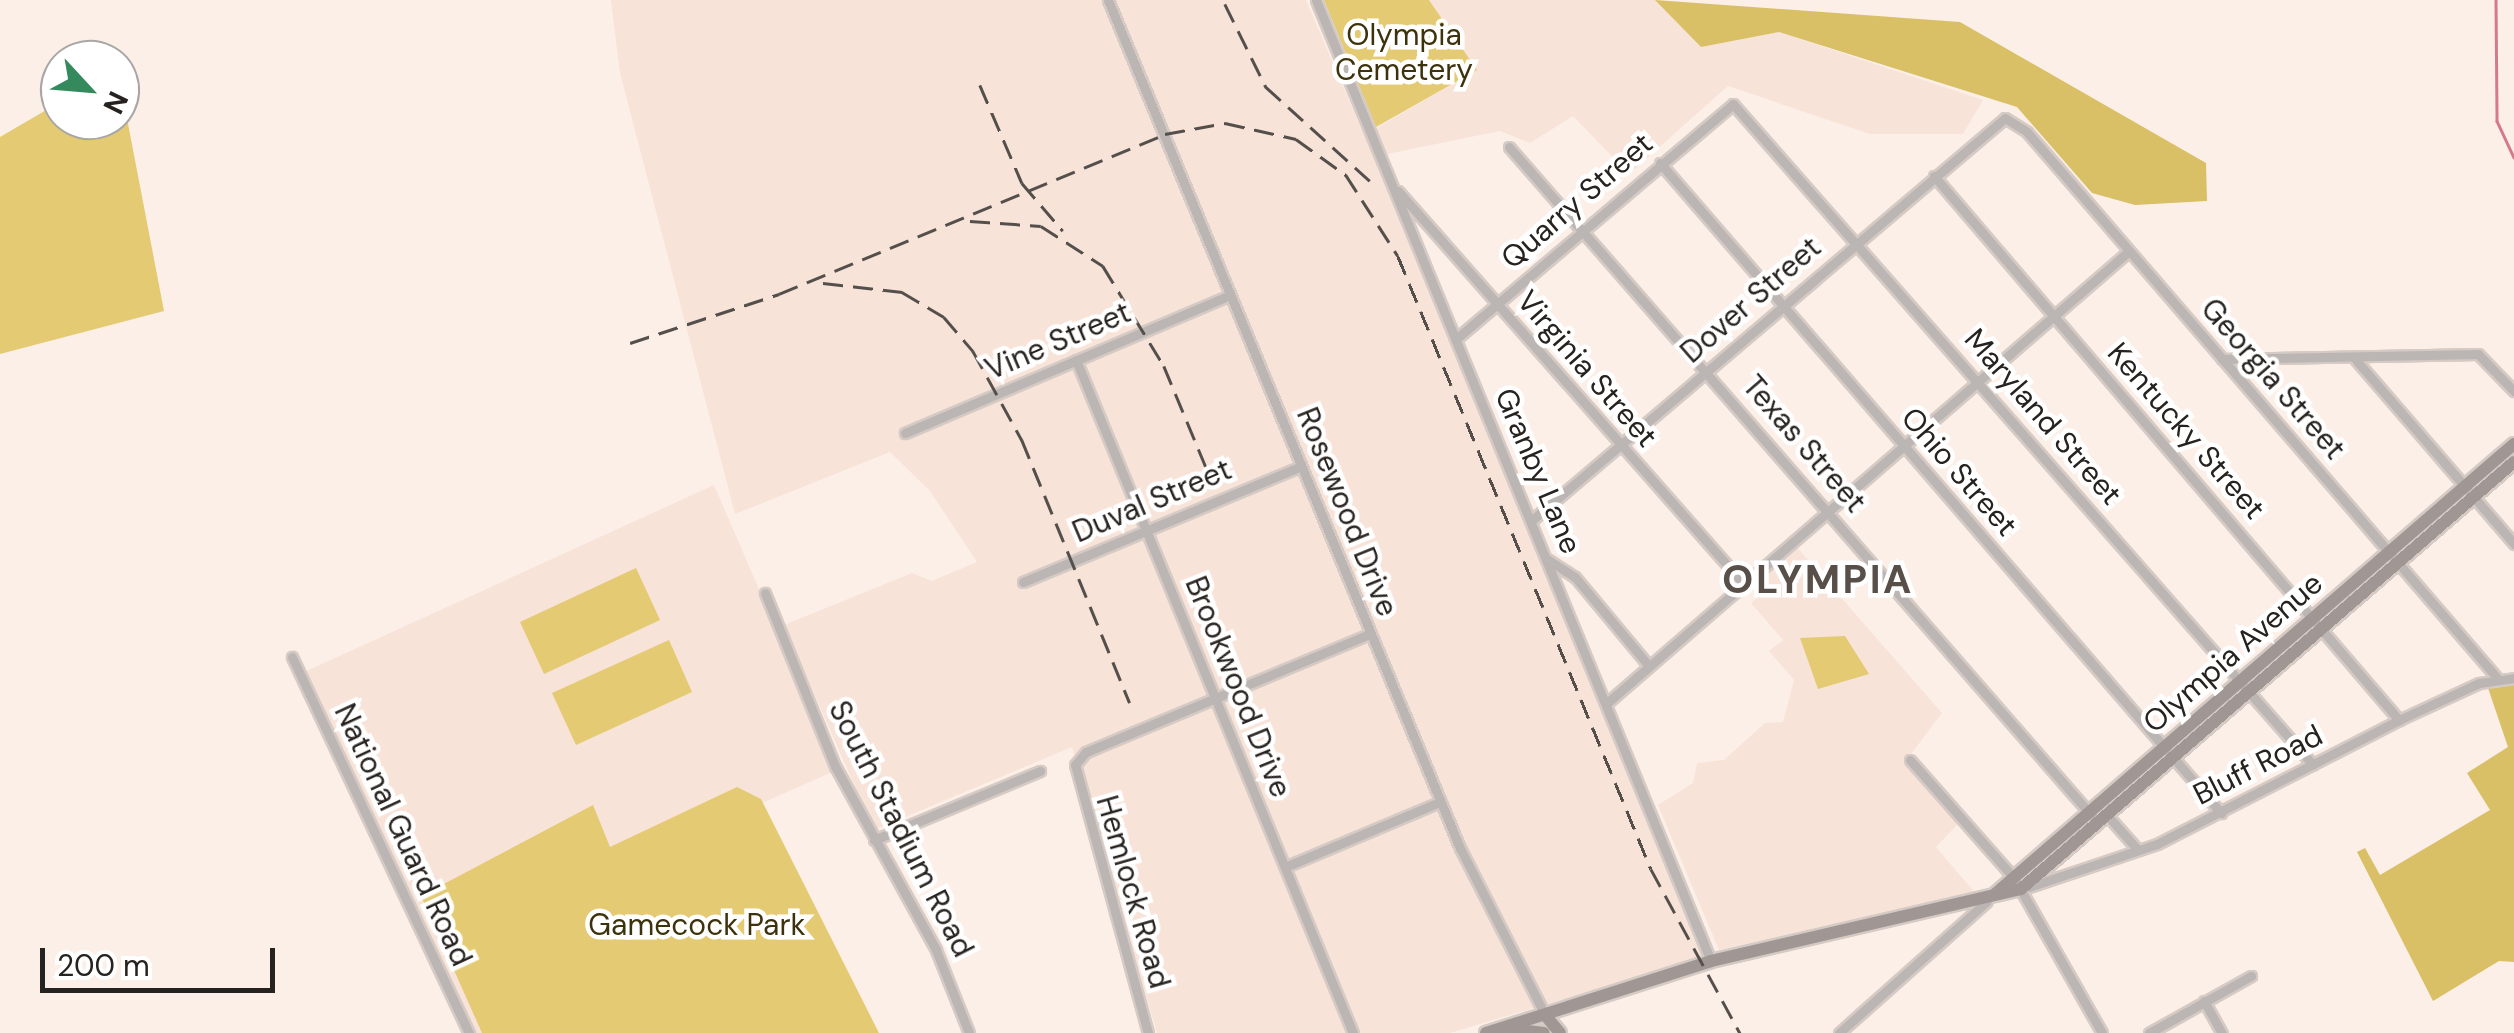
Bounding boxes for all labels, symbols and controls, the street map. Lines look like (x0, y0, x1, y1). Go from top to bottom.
park label: Olympia Cemetery (1335, 17, 1473, 88)
north arrow (40, 40, 140, 140)
text: N (95, 85, 137, 120)
street label: Quarry Street (1494, 126, 1660, 276)
street label: Dover Street (1674, 229, 1828, 371)
street label: Virginia Street (1509, 283, 1665, 455)
street label: Georgia Street (2193, 291, 2353, 467)
street label: Vine Street (980, 294, 1136, 388)
street label: Maryland Street (1957, 322, 2129, 512)
street label: Kentucky Street (2100, 336, 2272, 526)
street label: Texas Street (1735, 368, 1873, 520)
street label: Granby Lane (1487, 383, 1589, 559)
street label: Ohio Street (1893, 400, 2025, 544)
street label: Rosewood Drive (1289, 402, 1405, 622)
street label: Duval Street (1067, 451, 1237, 551)
district label: OLYMPIA (1722, 555, 1914, 603)
street label: Olympia Avenue (2136, 565, 2330, 741)
street label: Brookwood Drive (1177, 571, 1299, 803)
street label: South Stadium Road (821, 695, 981, 963)
street label: National Guard Road (326, 698, 480, 972)
street label: Bluff Road (2187, 717, 2329, 813)
street label: Hemlock Road (1088, 791, 1178, 993)
park label: Gamecock Park (588, 907, 806, 943)
scale bar (45, 928, 280, 990)
text: 200 m (57, 946, 150, 985)

